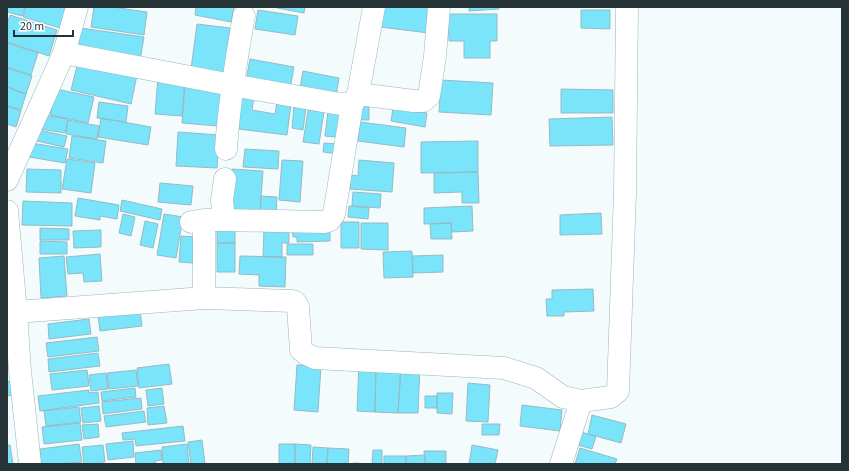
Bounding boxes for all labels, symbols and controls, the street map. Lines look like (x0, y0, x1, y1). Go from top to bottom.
scale bar (14, 12, 73, 38)
text: 20 m (20, 18, 44, 35)

